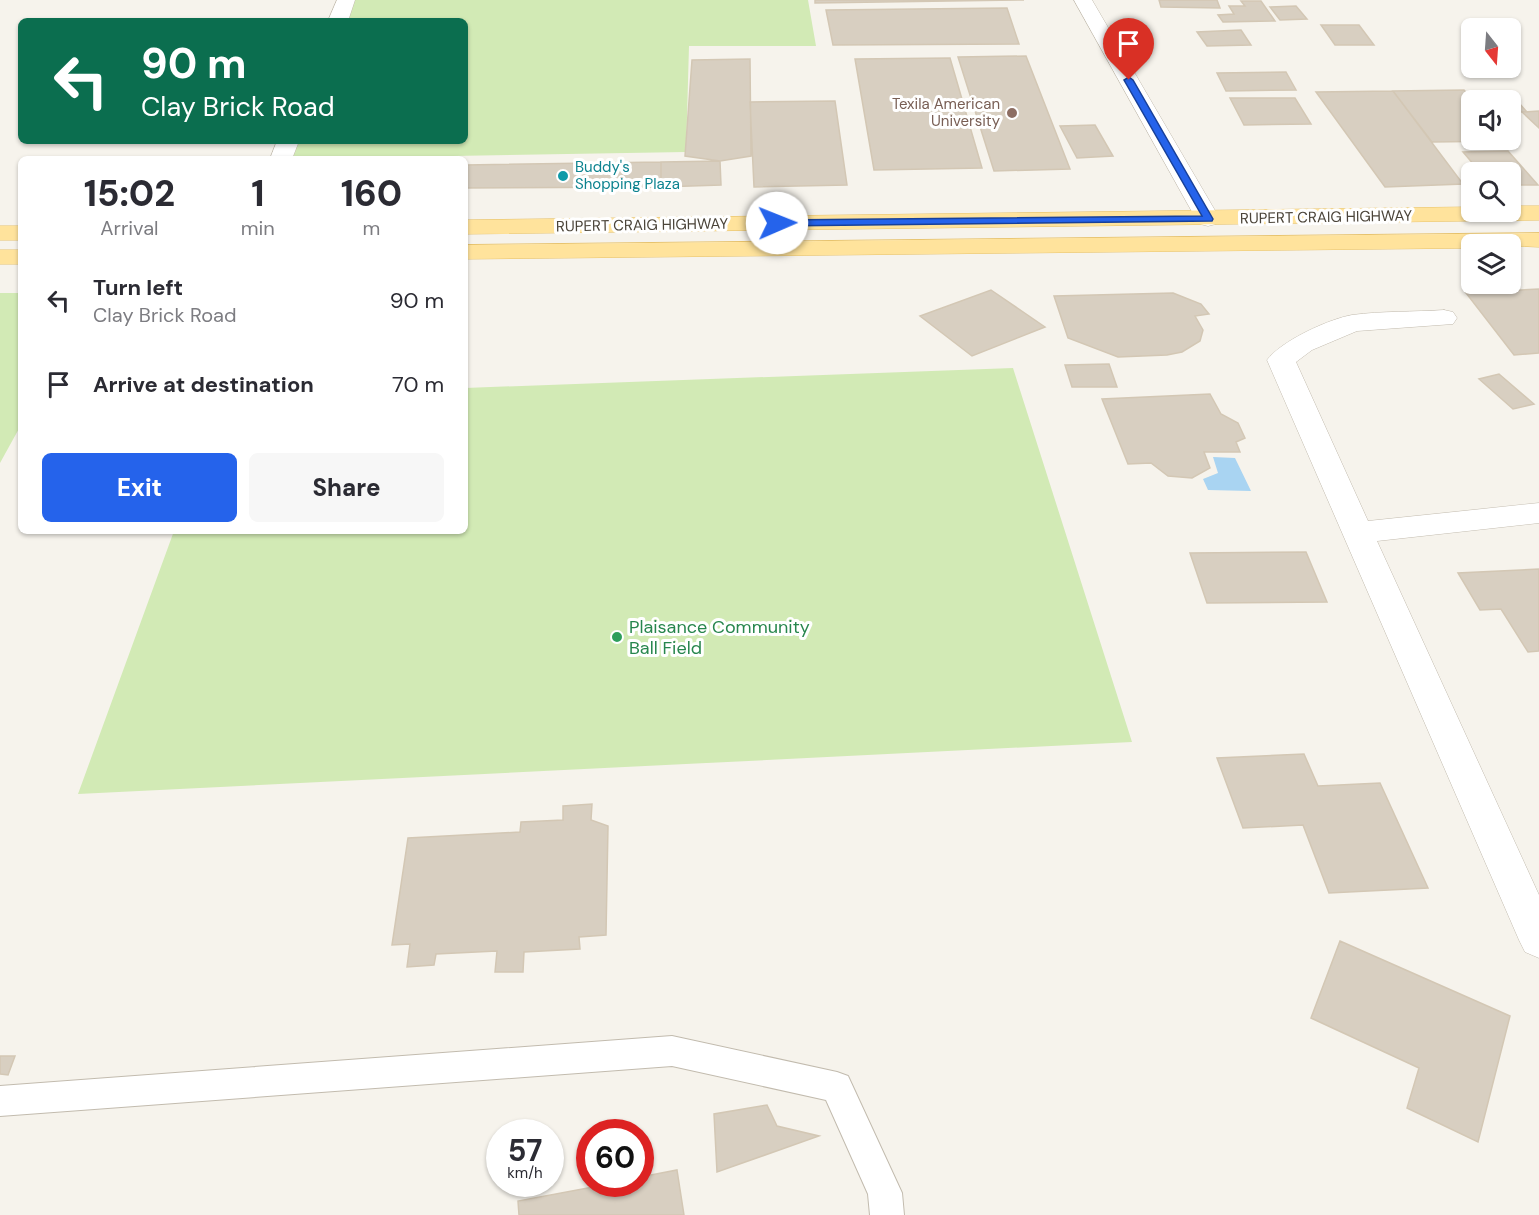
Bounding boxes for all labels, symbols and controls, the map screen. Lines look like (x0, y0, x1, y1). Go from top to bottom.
pin (1103, 18, 1154, 80)
north arrow (1461, 18, 1521, 78)
map controls (1461, 18, 1521, 294)
icon: arrive (1112, 27, 1145, 60)
text: 90 m (141, 36, 247, 91)
icon: left (42, 42, 120, 120)
text: Clay Brick Road (141, 89, 335, 124)
button: sound (1461, 90, 1521, 150)
place label: Texila American University (892, 94, 1001, 131)
marker: Texila American University (1005, 106, 1019, 120)
place label: Buddy's Shopping Plaza (575, 157, 680, 194)
button: search (1461, 162, 1521, 222)
marker: Buddy's Shopping Plaza (556, 169, 570, 183)
text: 15:02 (84, 170, 175, 217)
text: 1 (251, 170, 264, 217)
text: 160 (341, 170, 402, 217)
position arrow (745, 191, 809, 255)
street label: RUPERT CRAIG HIGHWAY (1240, 205, 1412, 229)
street label: RUPERT CRAIG HIGHWAY (556, 213, 728, 237)
text: Arrival (100, 215, 159, 241)
text: min (241, 215, 275, 241)
text: m (362, 215, 380, 241)
button: layers (1461, 234, 1521, 294)
text: Turn left (93, 273, 183, 302)
icon: left (42, 284, 75, 317)
text: 90 m (390, 286, 444, 315)
text: Clay Brick Road (93, 302, 236, 328)
icon: arrive (42, 368, 75, 401)
text: Arrive at destination (93, 370, 314, 399)
text: 70 m (392, 370, 444, 399)
button: Exit (42, 453, 237, 522)
button: Share (249, 453, 444, 522)
place label: Plaisance Community Ball Field (629, 615, 810, 660)
marker: Plaisance Community Ball Field (610, 630, 624, 644)
speed limit sign: 60 (576, 1119, 654, 1197)
text: 57 (508, 1131, 542, 1170)
text: km/h (507, 1163, 543, 1183)

